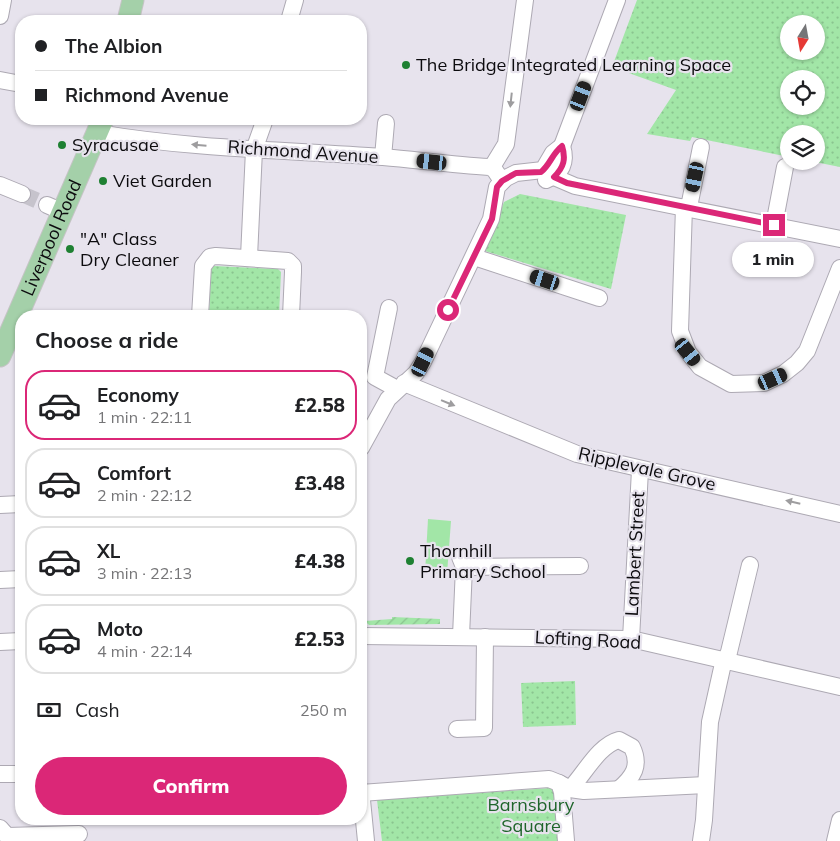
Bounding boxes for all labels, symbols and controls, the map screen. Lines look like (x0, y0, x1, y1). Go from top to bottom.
north arrow (780, 15, 825, 60)
map controls (780, 15, 825, 170)
text: The Albion (65, 34, 163, 58)
place label: The Bridge Integrated Learning Space (416, 53, 731, 76)
marker: The Bridge Integrated Learning Space (400, 59, 412, 71)
button: locate (780, 70, 825, 115)
car (568, 79, 593, 113)
text: Richmond Avenue (65, 83, 229, 107)
one-way arrow (507, 93, 515, 109)
button: layers (780, 125, 825, 170)
place label: Syracusae (72, 133, 159, 156)
street label: Richmond Avenue (227, 135, 379, 168)
marker: Syracusae (56, 139, 68, 151)
one-way arrow (191, 141, 207, 149)
car (416, 153, 447, 171)
car (684, 161, 705, 193)
place label: Viet Garden (113, 169, 212, 192)
marker: Viet Garden (97, 175, 109, 187)
street label: Liverpool Road (16, 176, 86, 299)
route end (763, 214, 785, 236)
place label: "A" Class Dry Cleaner (80, 227, 179, 271)
callout: 1 min (733, 242, 815, 278)
marker: "A" Class Dry Cleaner (64, 243, 76, 255)
text: 1 min (752, 249, 794, 269)
car (528, 268, 561, 292)
route start (437, 299, 459, 321)
text: Choose a ride (35, 326, 178, 354)
car (672, 336, 703, 368)
car (409, 345, 436, 379)
car (756, 366, 789, 392)
icon: car (37, 383, 82, 428)
text: Economy (97, 383, 179, 407)
text: £2.58 (294, 393, 345, 417)
one-way arrow (441, 399, 456, 407)
text: 1 min · 22:11 (97, 407, 192, 427)
street label: Ripplevale Grove (576, 442, 718, 495)
icon: car (37, 461, 82, 506)
text: Comfort (97, 461, 171, 485)
text: £3.48 (294, 471, 345, 495)
text: 2 min · 22:12 (97, 485, 192, 505)
street label: Lambert Street (620, 491, 649, 617)
one-way arrow (785, 498, 800, 506)
icon: car (37, 539, 82, 584)
text: XL (97, 539, 120, 563)
place label: Thornhill Primary School (420, 539, 546, 583)
text: £4.38 (294, 549, 345, 573)
marker: Thornhill Primary School (404, 555, 416, 567)
text: 3 min · 22:13 (97, 563, 192, 583)
icon: car (37, 617, 82, 662)
text: Moto (97, 617, 143, 641)
street label: Lofting Road (534, 625, 642, 654)
text: £2.53 (294, 627, 345, 651)
text: 4 min · 22:14 (97, 641, 192, 661)
icon: cash (35, 696, 63, 724)
text: Cash (75, 698, 120, 722)
text: 250 m (300, 700, 347, 720)
button: Confirm (35, 757, 347, 815)
park label: Barnsbury Square (488, 793, 575, 837)

